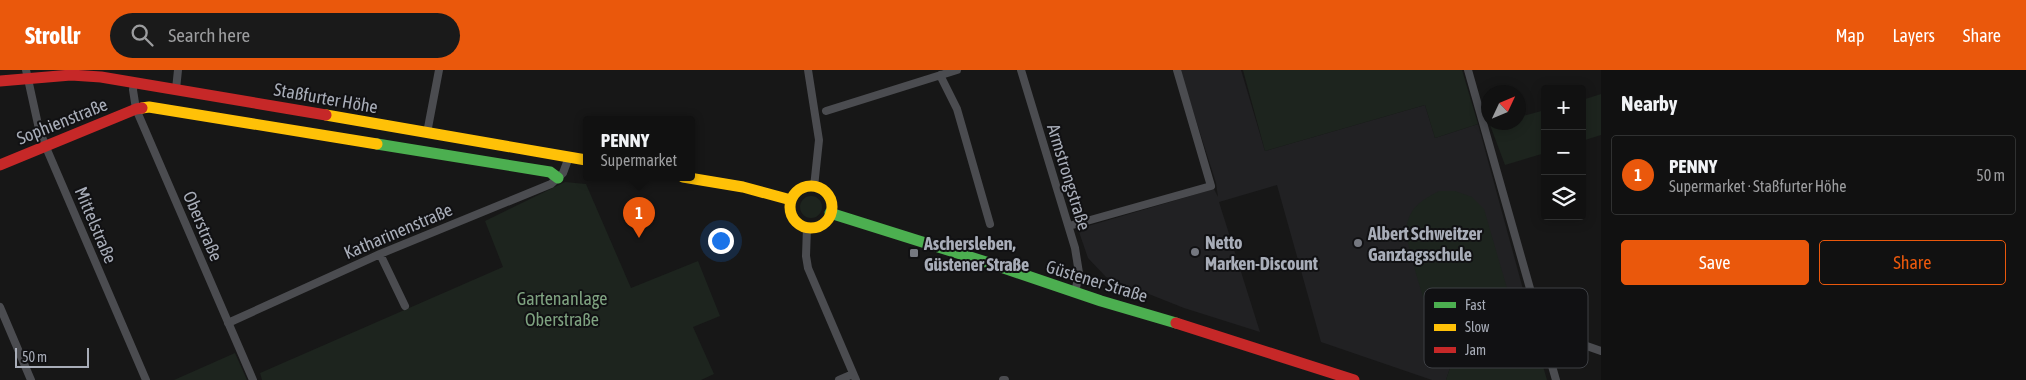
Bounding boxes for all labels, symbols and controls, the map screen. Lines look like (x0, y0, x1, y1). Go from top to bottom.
search box (110, 13, 460, 58)
icon: search (128, 21, 156, 49)
text: Strollr (25, 22, 80, 49)
text: Search here (168, 24, 250, 46)
text: Map (1835, 25, 1864, 46)
text: Layers (1892, 25, 1935, 46)
text: Share (1963, 25, 2001, 46)
street label: Staßfurter Höhe (272, 79, 380, 117)
north arrow (1481, 85, 1526, 130)
map controls (1541, 85, 1586, 220)
button: + (1541, 85, 1586, 130)
text: Nearby (1621, 91, 1677, 115)
street label: Sophienstraße (14, 93, 110, 149)
popup (583, 116, 695, 181)
street label: Armstrongstraße (1043, 121, 1095, 233)
text: PENNY (601, 129, 649, 151)
button: − (1541, 130, 1586, 175)
text: Supermarket (601, 151, 677, 169)
text: PENNY (1669, 155, 1717, 177)
text: 1 (1634, 166, 1642, 184)
text: 50 m (1976, 166, 2005, 184)
button: layers (1541, 175, 1586, 220)
text: Supermarket · Staßfurter Höhe (1669, 177, 1847, 195)
street label: Mittelstraße (71, 184, 121, 266)
street label: Oberstraße (179, 188, 227, 264)
pin: 1 (623, 197, 655, 238)
street label: Katharinenstraße (341, 199, 455, 263)
place label: Albert Schweitzer Ganztagsschule (1367, 223, 1483, 265)
your location (708, 228, 734, 254)
place label: Netto Marken-Discount (1205, 232, 1319, 274)
place label: Aschersleben, Güstener Straße (923, 233, 1029, 275)
marker: Albert Schweitzer Ganztagsschule (1352, 237, 1364, 249)
button: Save (1621, 240, 1809, 285)
button: Share (1819, 240, 2006, 285)
marker: Netto Marken-Discount (1189, 246, 1201, 258)
marker: Aschersleben, Güstener Straße (908, 247, 920, 259)
street label: Güstener Straße (1044, 256, 1150, 306)
park label: Gartenanlage Oberstraße (517, 288, 607, 330)
legend (1424, 288, 1588, 368)
text: Fast (1465, 297, 1486, 313)
text: Slow (1465, 319, 1490, 335)
text: Jam (1465, 342, 1486, 358)
scale bar (15, 345, 89, 368)
text: 50 m (22, 349, 47, 365)

